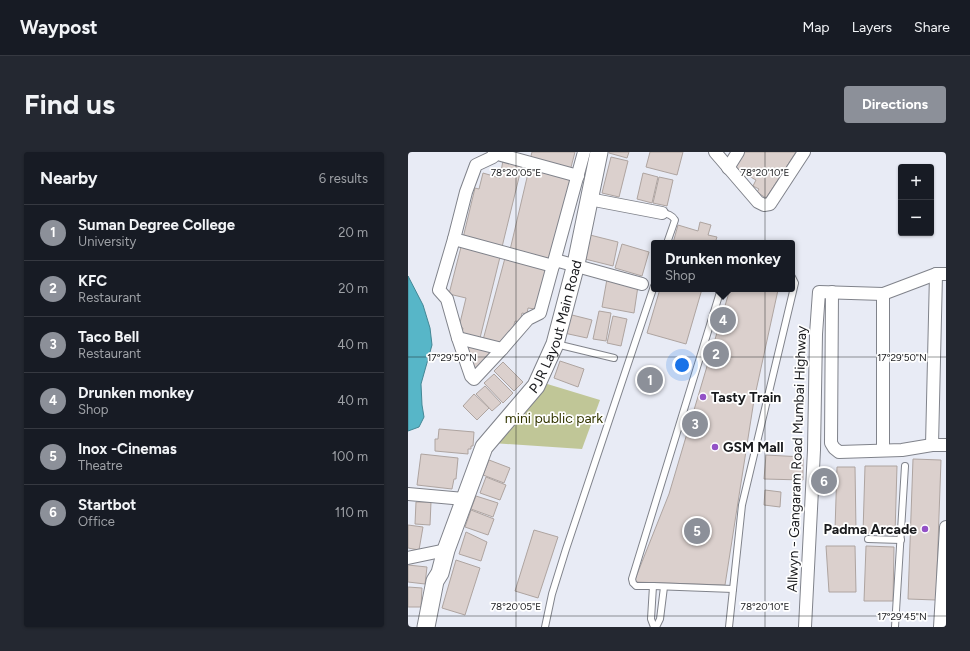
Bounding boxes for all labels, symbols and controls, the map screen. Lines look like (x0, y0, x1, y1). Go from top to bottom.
text: Waypost (20, 16, 98, 39)
text: Map (802, 19, 830, 36)
text: Layers (852, 19, 892, 36)
text: Share (914, 19, 950, 36)
button: Directions (844, 86, 946, 123)
text: Find us (24, 87, 115, 121)
map controls (898, 164, 934, 236)
button: + (898, 164, 934, 200)
text: 78°20'05"E (491, 166, 541, 179)
text: 78°20'10"E (741, 166, 790, 179)
text: Nearby (40, 168, 98, 188)
text: 6 results (319, 171, 368, 186)
button: − (898, 200, 934, 236)
text: Suman Degree College (78, 216, 235, 234)
text: 1 (50, 225, 56, 240)
text: 20 m (338, 225, 368, 240)
text: University (78, 234, 136, 249)
popup (651, 240, 795, 292)
text: Drunken monkey (665, 250, 781, 268)
street label: PJR Layout Main Road (525, 258, 585, 397)
text: Shop (665, 268, 696, 283)
text: KFC (78, 272, 107, 290)
text: 2 (49, 281, 57, 296)
text: 20 m (338, 281, 368, 296)
text: Restaurant (78, 290, 141, 305)
pin: 4 (710, 305, 736, 335)
street label: Allwyn - Gangaram Road Mumbai Highway (784, 325, 810, 593)
text: Taco Bell (78, 328, 139, 346)
text: 3 (49, 337, 57, 352)
text: 40 m (337, 337, 368, 352)
pin: 2 (703, 339, 729, 369)
text: Restaurant (78, 346, 141, 361)
text: 17°29'50"N (427, 351, 477, 364)
text: 17°29'50"N (877, 351, 927, 364)
your location (672, 355, 692, 375)
pin: 1 (637, 365, 663, 395)
text: Drunken monkey (78, 384, 194, 402)
place label: Tasty Train (711, 389, 781, 406)
marker: Tasty Train (698, 392, 708, 402)
text: 4 (49, 393, 57, 408)
text: 40 m (337, 393, 368, 408)
text: Shop (78, 402, 108, 417)
pin: 3 (682, 409, 708, 439)
park label: mini public park (505, 410, 603, 427)
place label: GSM Mall (723, 439, 784, 456)
text: Inox -Cinemas (78, 440, 177, 458)
marker: GSM Mall (710, 442, 720, 452)
text: 5 (49, 449, 57, 464)
text: 100 m (332, 449, 368, 464)
text: Theatre (78, 458, 123, 473)
pin: 6 (811, 466, 837, 496)
text: Startbot (78, 496, 136, 514)
text: 6 (49, 505, 57, 520)
text: 110 m (335, 505, 368, 520)
text: Office (78, 514, 115, 529)
pin: 5 (684, 516, 710, 546)
place label: Padma Arcade (823, 521, 917, 538)
marker: Padma Arcade (920, 524, 930, 534)
text: 78°20'05"E (491, 600, 541, 613)
text: 78°20'10"E (741, 600, 790, 613)
text: 17°29'45"N (877, 610, 927, 623)

